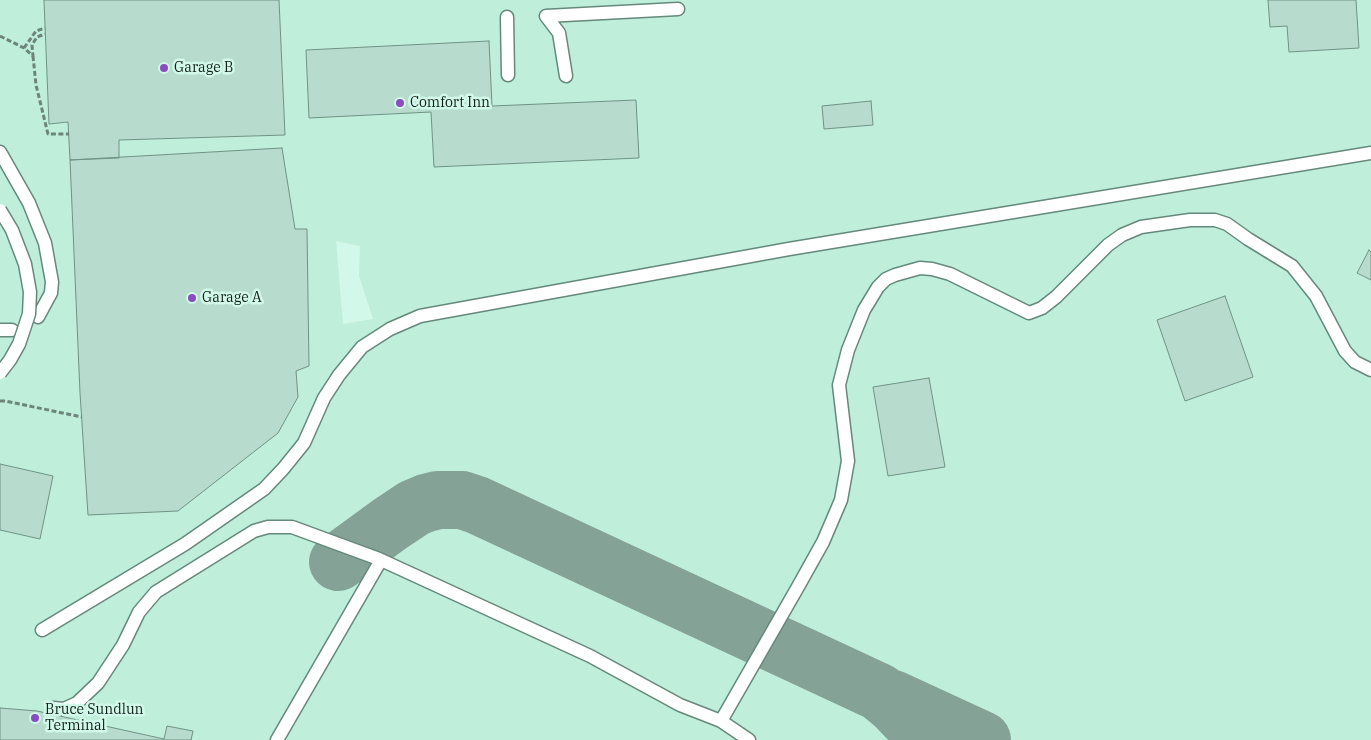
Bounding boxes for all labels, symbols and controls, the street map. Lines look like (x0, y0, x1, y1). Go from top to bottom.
place label: Garage B (174, 60, 233, 76)
marker: Garage B (158, 62, 170, 74)
place label: Comfort Inn (410, 95, 490, 111)
marker: Comfort Inn (394, 97, 406, 109)
place label: Garage A (202, 290, 262, 306)
marker: Garage A (186, 292, 198, 304)
place label: Bruce Sundlun Terminal (45, 702, 144, 734)
marker: Bruce Sundlun Terminal (29, 712, 41, 724)

